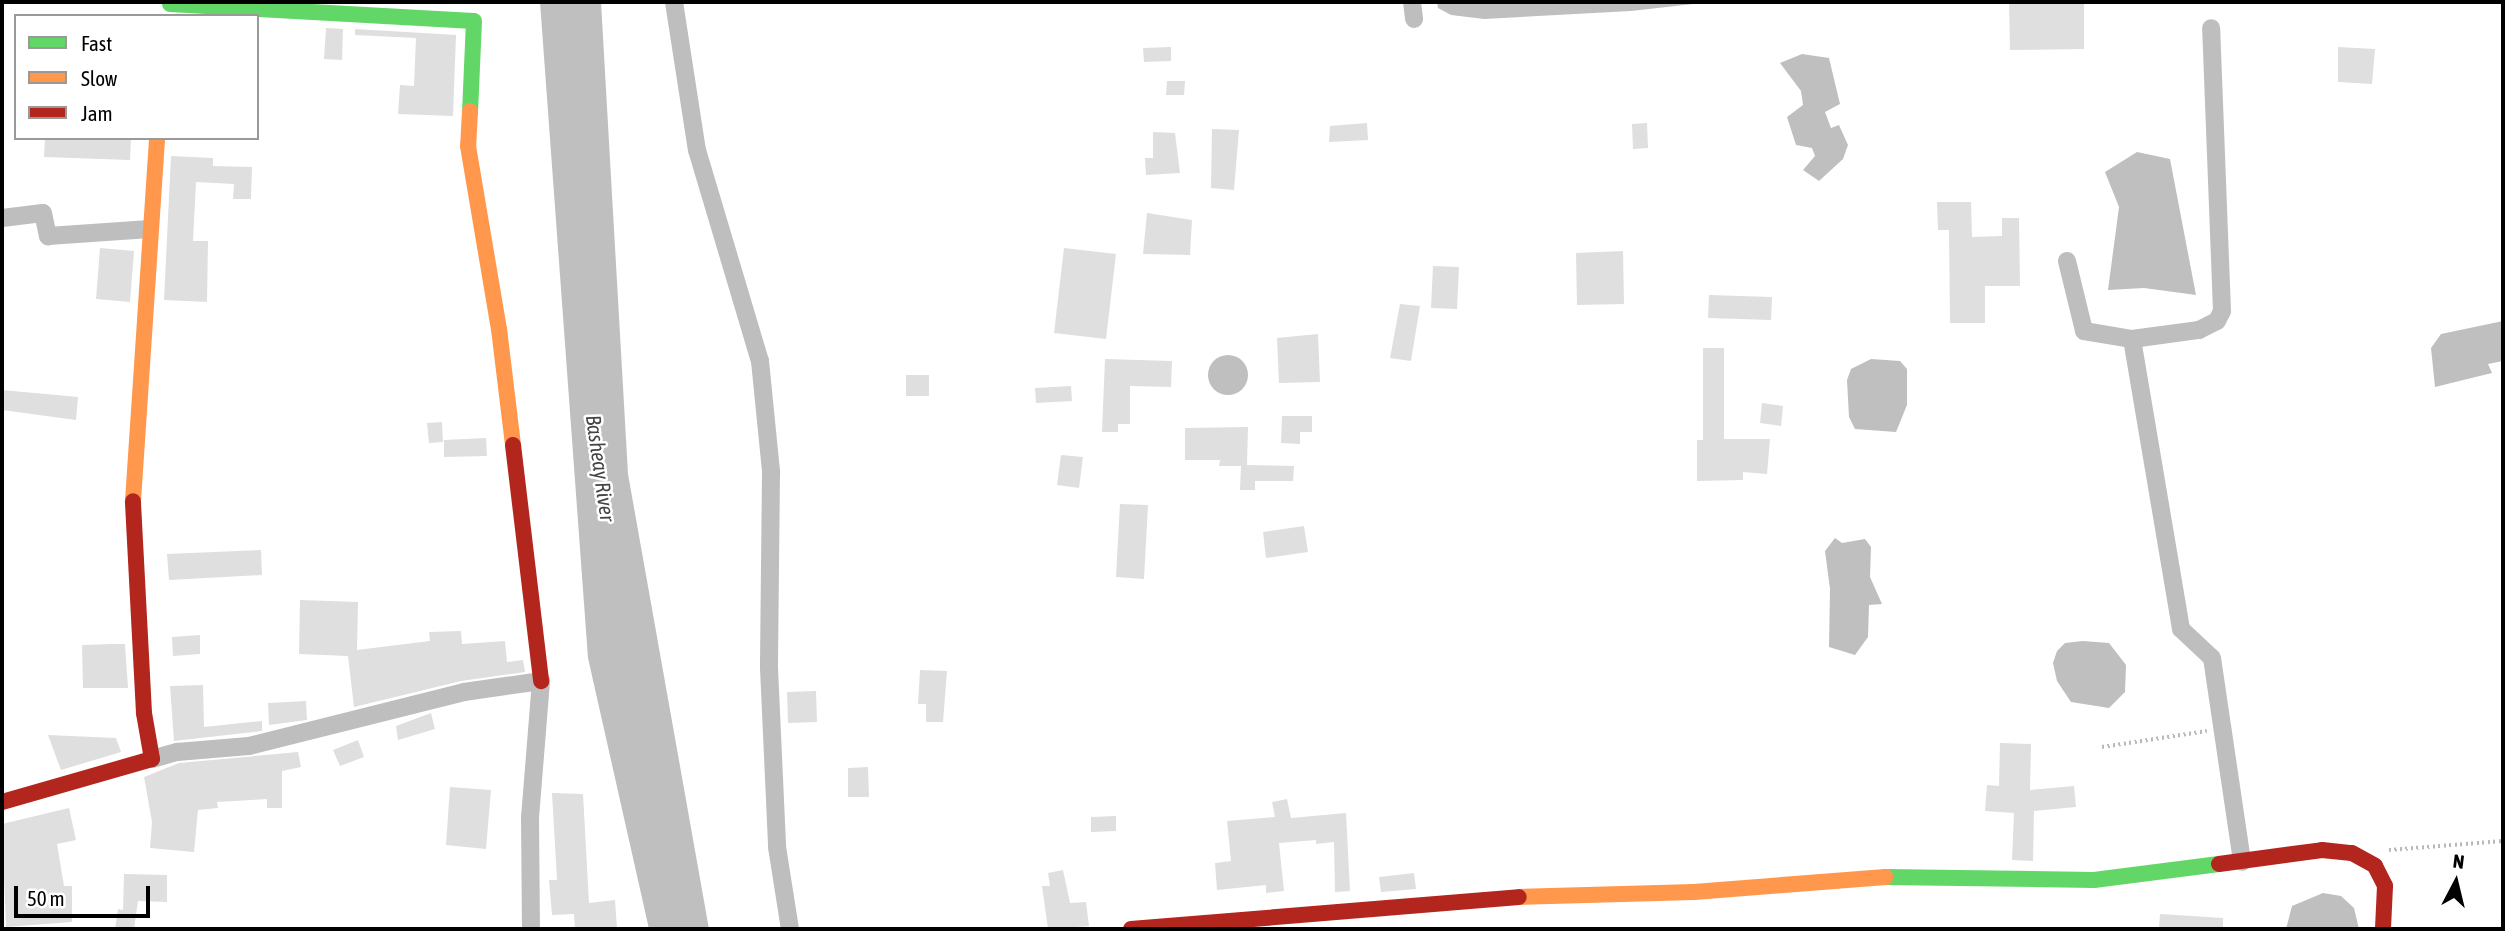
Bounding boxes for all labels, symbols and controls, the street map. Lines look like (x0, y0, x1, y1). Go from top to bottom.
legend (14, 14, 259, 140)
text: Fast (81, 31, 112, 55)
text: Slow (81, 66, 117, 90)
text: Jam (81, 101, 113, 125)
water label: Basheay River (581, 413, 621, 523)
north arrow (2421, 847, 2491, 917)
text: N (2452, 850, 2465, 873)
scale bar (18, 872, 154, 916)
text: 50 m (27, 886, 65, 910)

